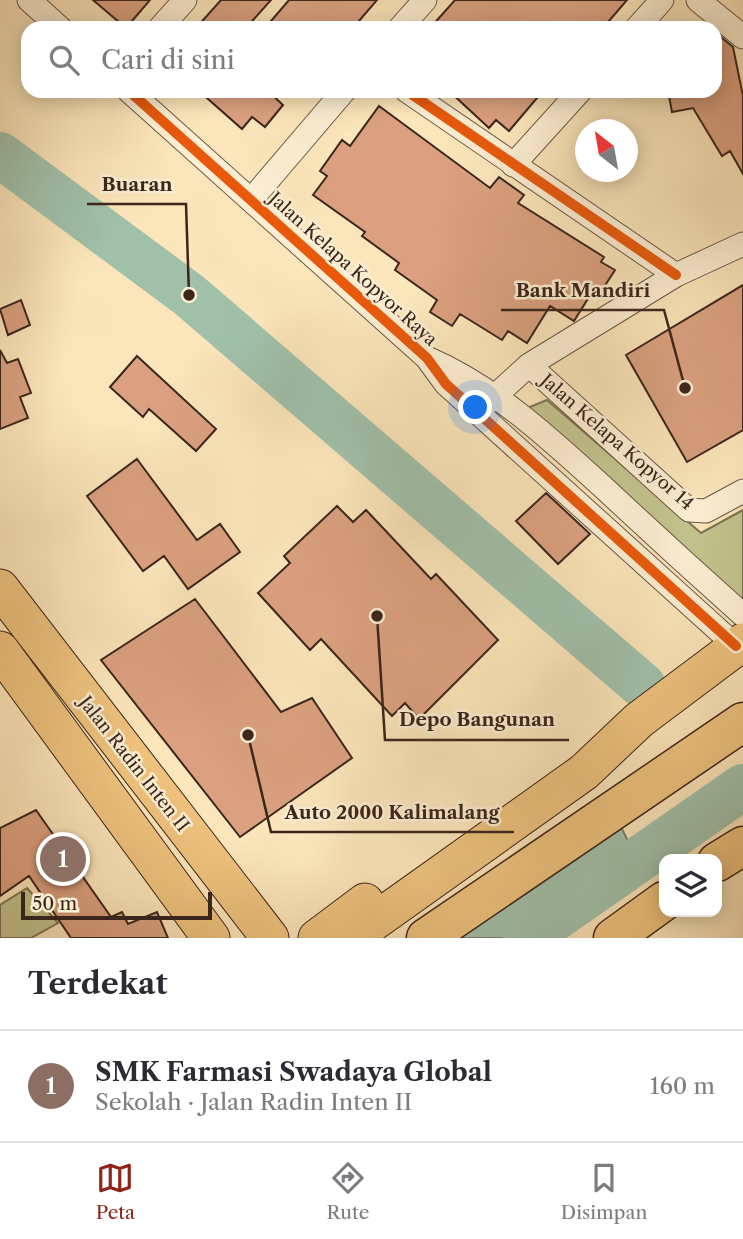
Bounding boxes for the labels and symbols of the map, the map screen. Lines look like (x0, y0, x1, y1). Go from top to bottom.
north arrow (575, 119, 638, 182)
callout: Buaran (87, 164, 186, 204)
text: Buaran (102, 173, 172, 196)
street label: Jalan Kelapa Kopyor Raya (262, 186, 442, 351)
callout: Bank Mandiri (501, 270, 664, 310)
text: Bank Mandiri (516, 279, 651, 302)
street label: Jalan Kelapa Kopyor 14 (534, 367, 698, 515)
your location (458, 390, 492, 424)
street label: Jalan Radin Inten II (72, 690, 194, 836)
callout: Depo Bangunan (385, 700, 569, 740)
text: Depo Bangunan (399, 708, 555, 731)
callout: Auto 2000 Kalimalang (271, 792, 514, 832)
text: Auto 2000 Kalimalang (283, 801, 501, 824)
pin: 1 (40, 833, 86, 885)
scale bar (21, 889, 212, 921)

